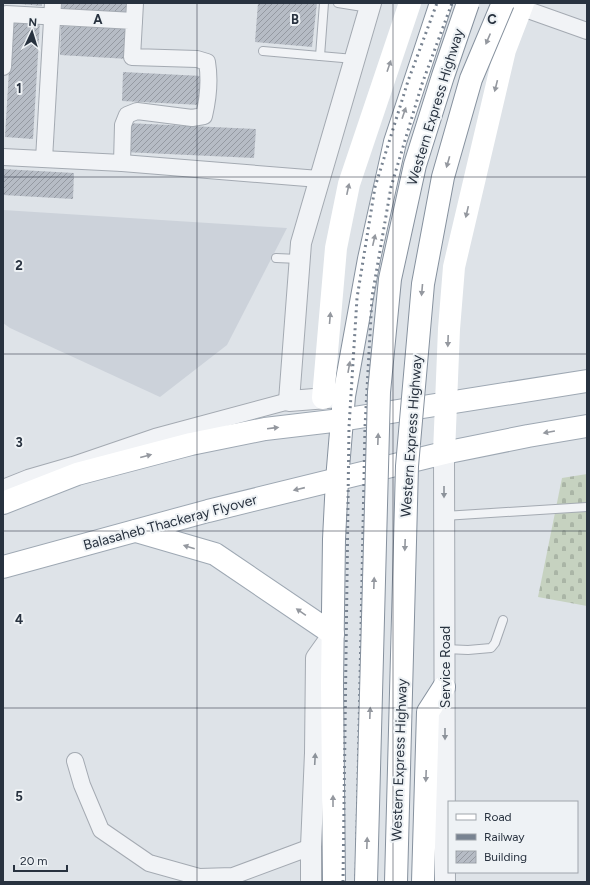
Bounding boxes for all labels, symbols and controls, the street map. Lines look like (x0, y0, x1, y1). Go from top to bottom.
north arrow (12, 12, 52, 52)
text: A (93, 12, 103, 27)
text: B (291, 12, 299, 27)
text: C (487, 12, 497, 27)
text: N (28, 16, 37, 29)
street label: Western Express Highway (404, 26, 468, 188)
one-way arrow (485, 33, 491, 45)
one-way arrow (386, 59, 392, 71)
one-way arrow (493, 80, 499, 92)
text: 1 (16, 81, 22, 96)
one-way arrow (401, 107, 407, 119)
one-way arrow (444, 156, 450, 169)
one-way arrow (345, 183, 351, 195)
one-way arrow (463, 206, 469, 218)
one-way arrow (371, 233, 377, 246)
text: 2 (15, 258, 23, 273)
one-way arrow (419, 284, 425, 296)
one-way arrow (327, 312, 334, 324)
one-way arrow (445, 335, 452, 347)
street label: Western Express Highway (397, 354, 426, 518)
one-way arrow (347, 361, 353, 373)
one-way arrow (267, 425, 279, 431)
one-way arrow (542, 429, 555, 435)
one-way arrow (374, 433, 381, 445)
text: 3 (15, 435, 23, 450)
one-way arrow (140, 453, 152, 459)
one-way arrow (441, 486, 447, 499)
one-way arrow (293, 487, 305, 493)
street label: Balasaheb Thackeray Flyover (81, 491, 259, 554)
one-way arrow (402, 539, 408, 552)
one-way arrow (183, 544, 195, 550)
one-way arrow (371, 576, 377, 589)
one-way arrow (296, 608, 306, 616)
text: 4 (15, 612, 23, 627)
street label: Service Road (437, 626, 454, 708)
street label: Western Express Highway (388, 678, 411, 842)
one-way arrow (367, 706, 373, 719)
one-way arrow (442, 728, 448, 741)
one-way arrow (311, 753, 318, 765)
one-way arrow (423, 770, 429, 783)
text: 5 (15, 789, 23, 804)
one-way arrow (330, 794, 336, 807)
legend (448, 801, 578, 873)
text: Road (484, 810, 512, 824)
text: Railway (484, 830, 525, 844)
one-way arrow (364, 836, 370, 849)
scale bar (14, 847, 67, 873)
text: Building (484, 850, 527, 864)
text: 20 m (20, 854, 48, 868)

